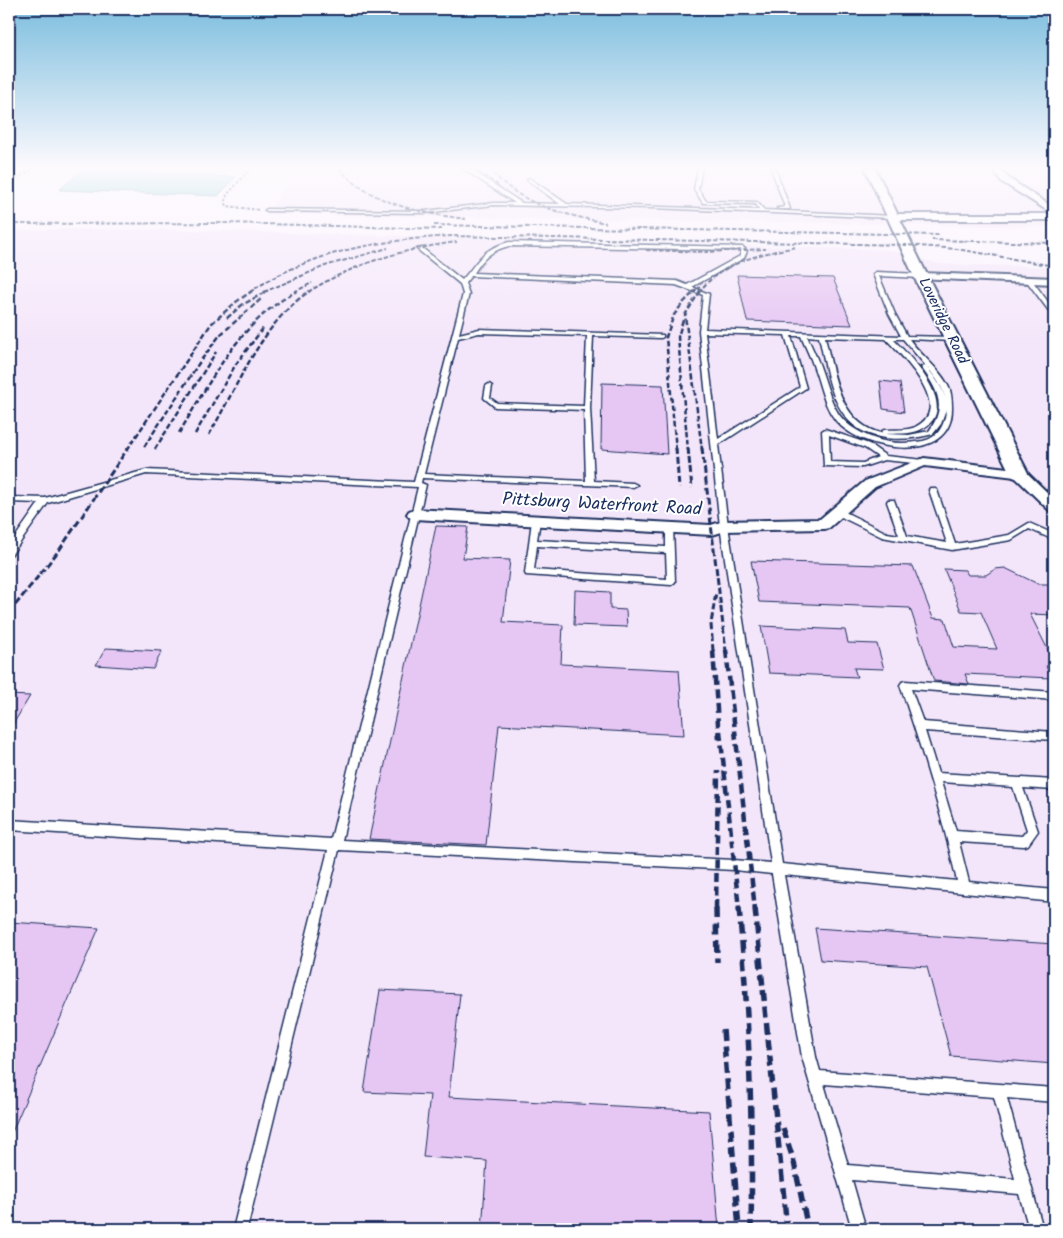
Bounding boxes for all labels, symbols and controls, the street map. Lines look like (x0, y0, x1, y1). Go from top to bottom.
street label: Loveridge Road (912, 273, 975, 369)
street label: Pittsburg Waterfront Road (501, 485, 704, 525)

